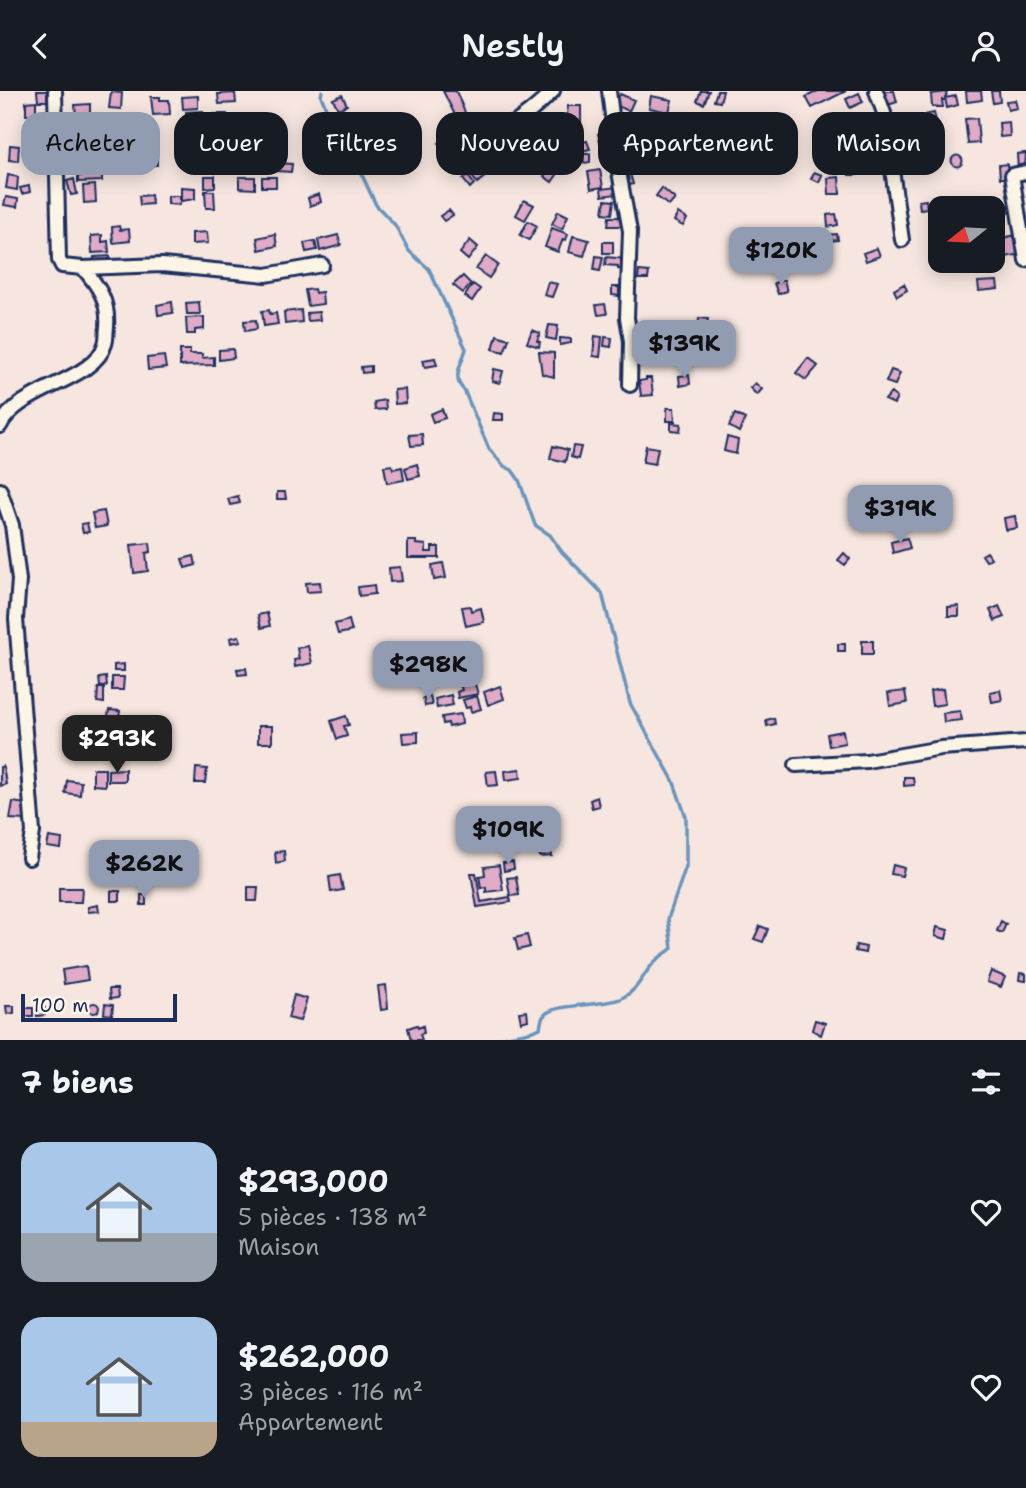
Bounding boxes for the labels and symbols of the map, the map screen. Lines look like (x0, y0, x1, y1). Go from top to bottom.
north arrow (928, 196, 1004, 273)
pin: $120K (732, 227, 830, 287)
pin: $139K (635, 321, 733, 380)
pin: $319K (851, 485, 949, 545)
pin: $298K (379, 641, 477, 701)
pin: $293K (68, 715, 166, 775)
pin: $109K (459, 807, 557, 866)
pin: $262K (95, 841, 193, 900)
scale bar (21, 991, 177, 1023)

